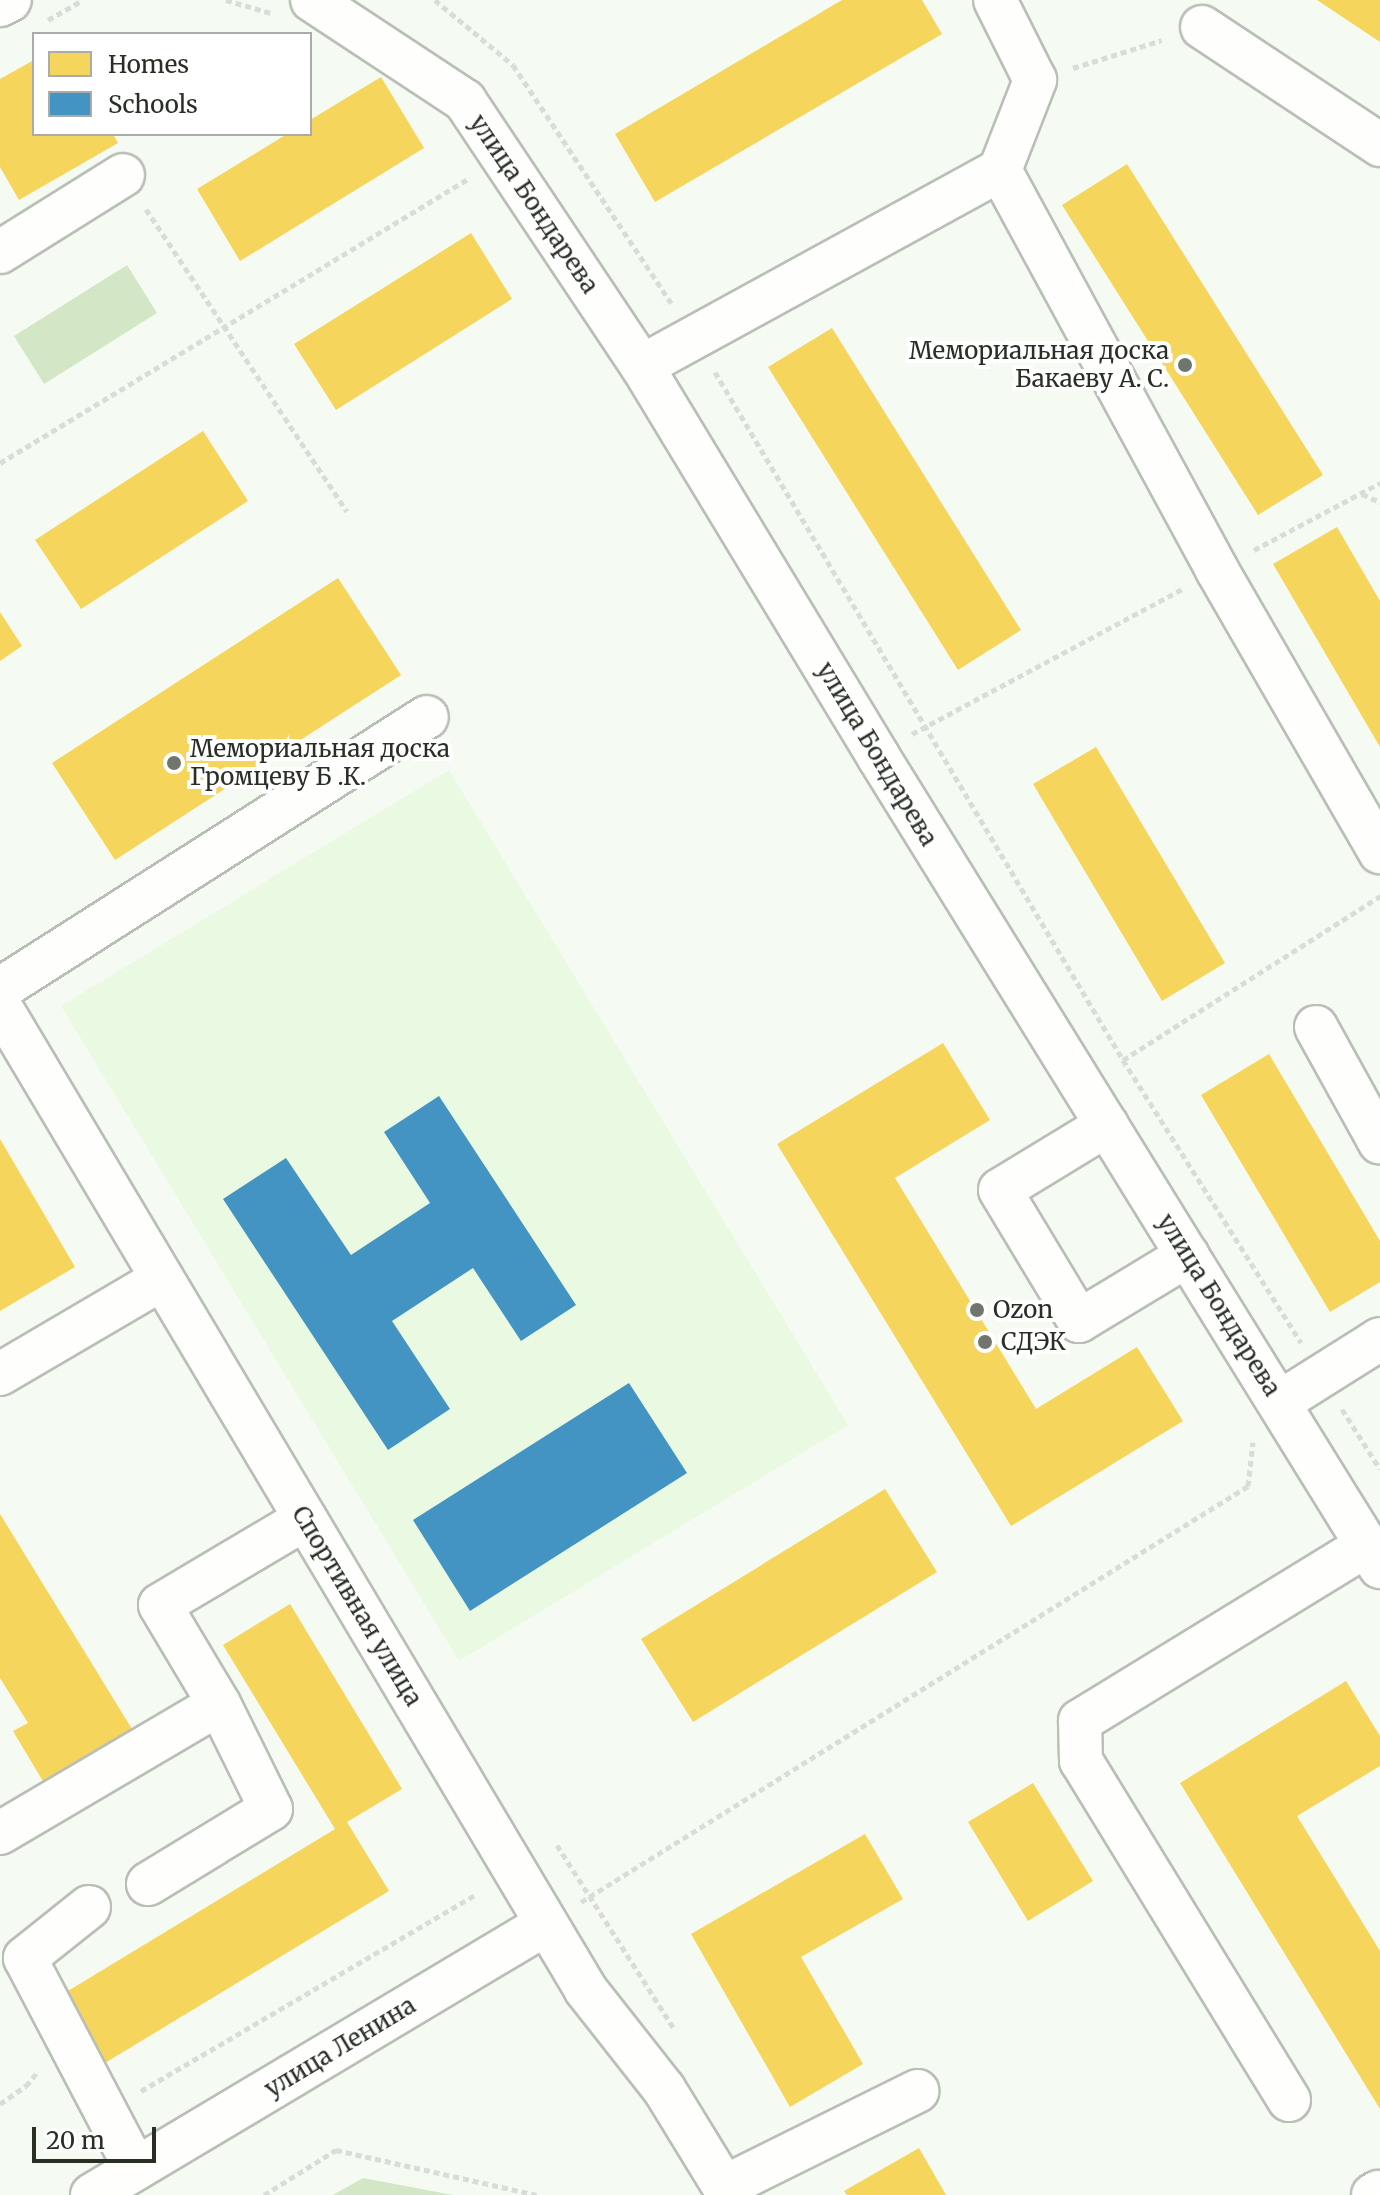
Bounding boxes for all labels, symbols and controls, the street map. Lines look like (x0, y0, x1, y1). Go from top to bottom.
legend (32, 32, 312, 136)
text: Homes (108, 49, 189, 80)
text: Schools (108, 89, 198, 120)
street label: улица Бондарева (464, 109, 604, 299)
place label: Мемориальная доска Бакаеву А. С. (909, 337, 1169, 393)
marker: Мемориальная доска Бакаеву А. С. (1176, 356, 1194, 374)
street label: улица Бондарева (811, 657, 943, 851)
place label: Мемориальная доска Громцеву Б .К. (190, 735, 450, 791)
marker: Мемориальная доска Громцеву Б .К. (165, 754, 183, 772)
street label: улица Бондарева (1151, 1209, 1287, 1401)
place label: Ozon (993, 1296, 1053, 1324)
marker: Ozon (968, 1301, 986, 1319)
place label: СДЭК (1001, 1328, 1066, 1356)
marker: СДЭК (976, 1333, 994, 1351)
street label: Спортивная улица (286, 1501, 428, 1711)
street label: улица Ленина (259, 1991, 421, 2103)
scale bar (36, 2111, 160, 2161)
text: 20 m (46, 2125, 105, 2156)

